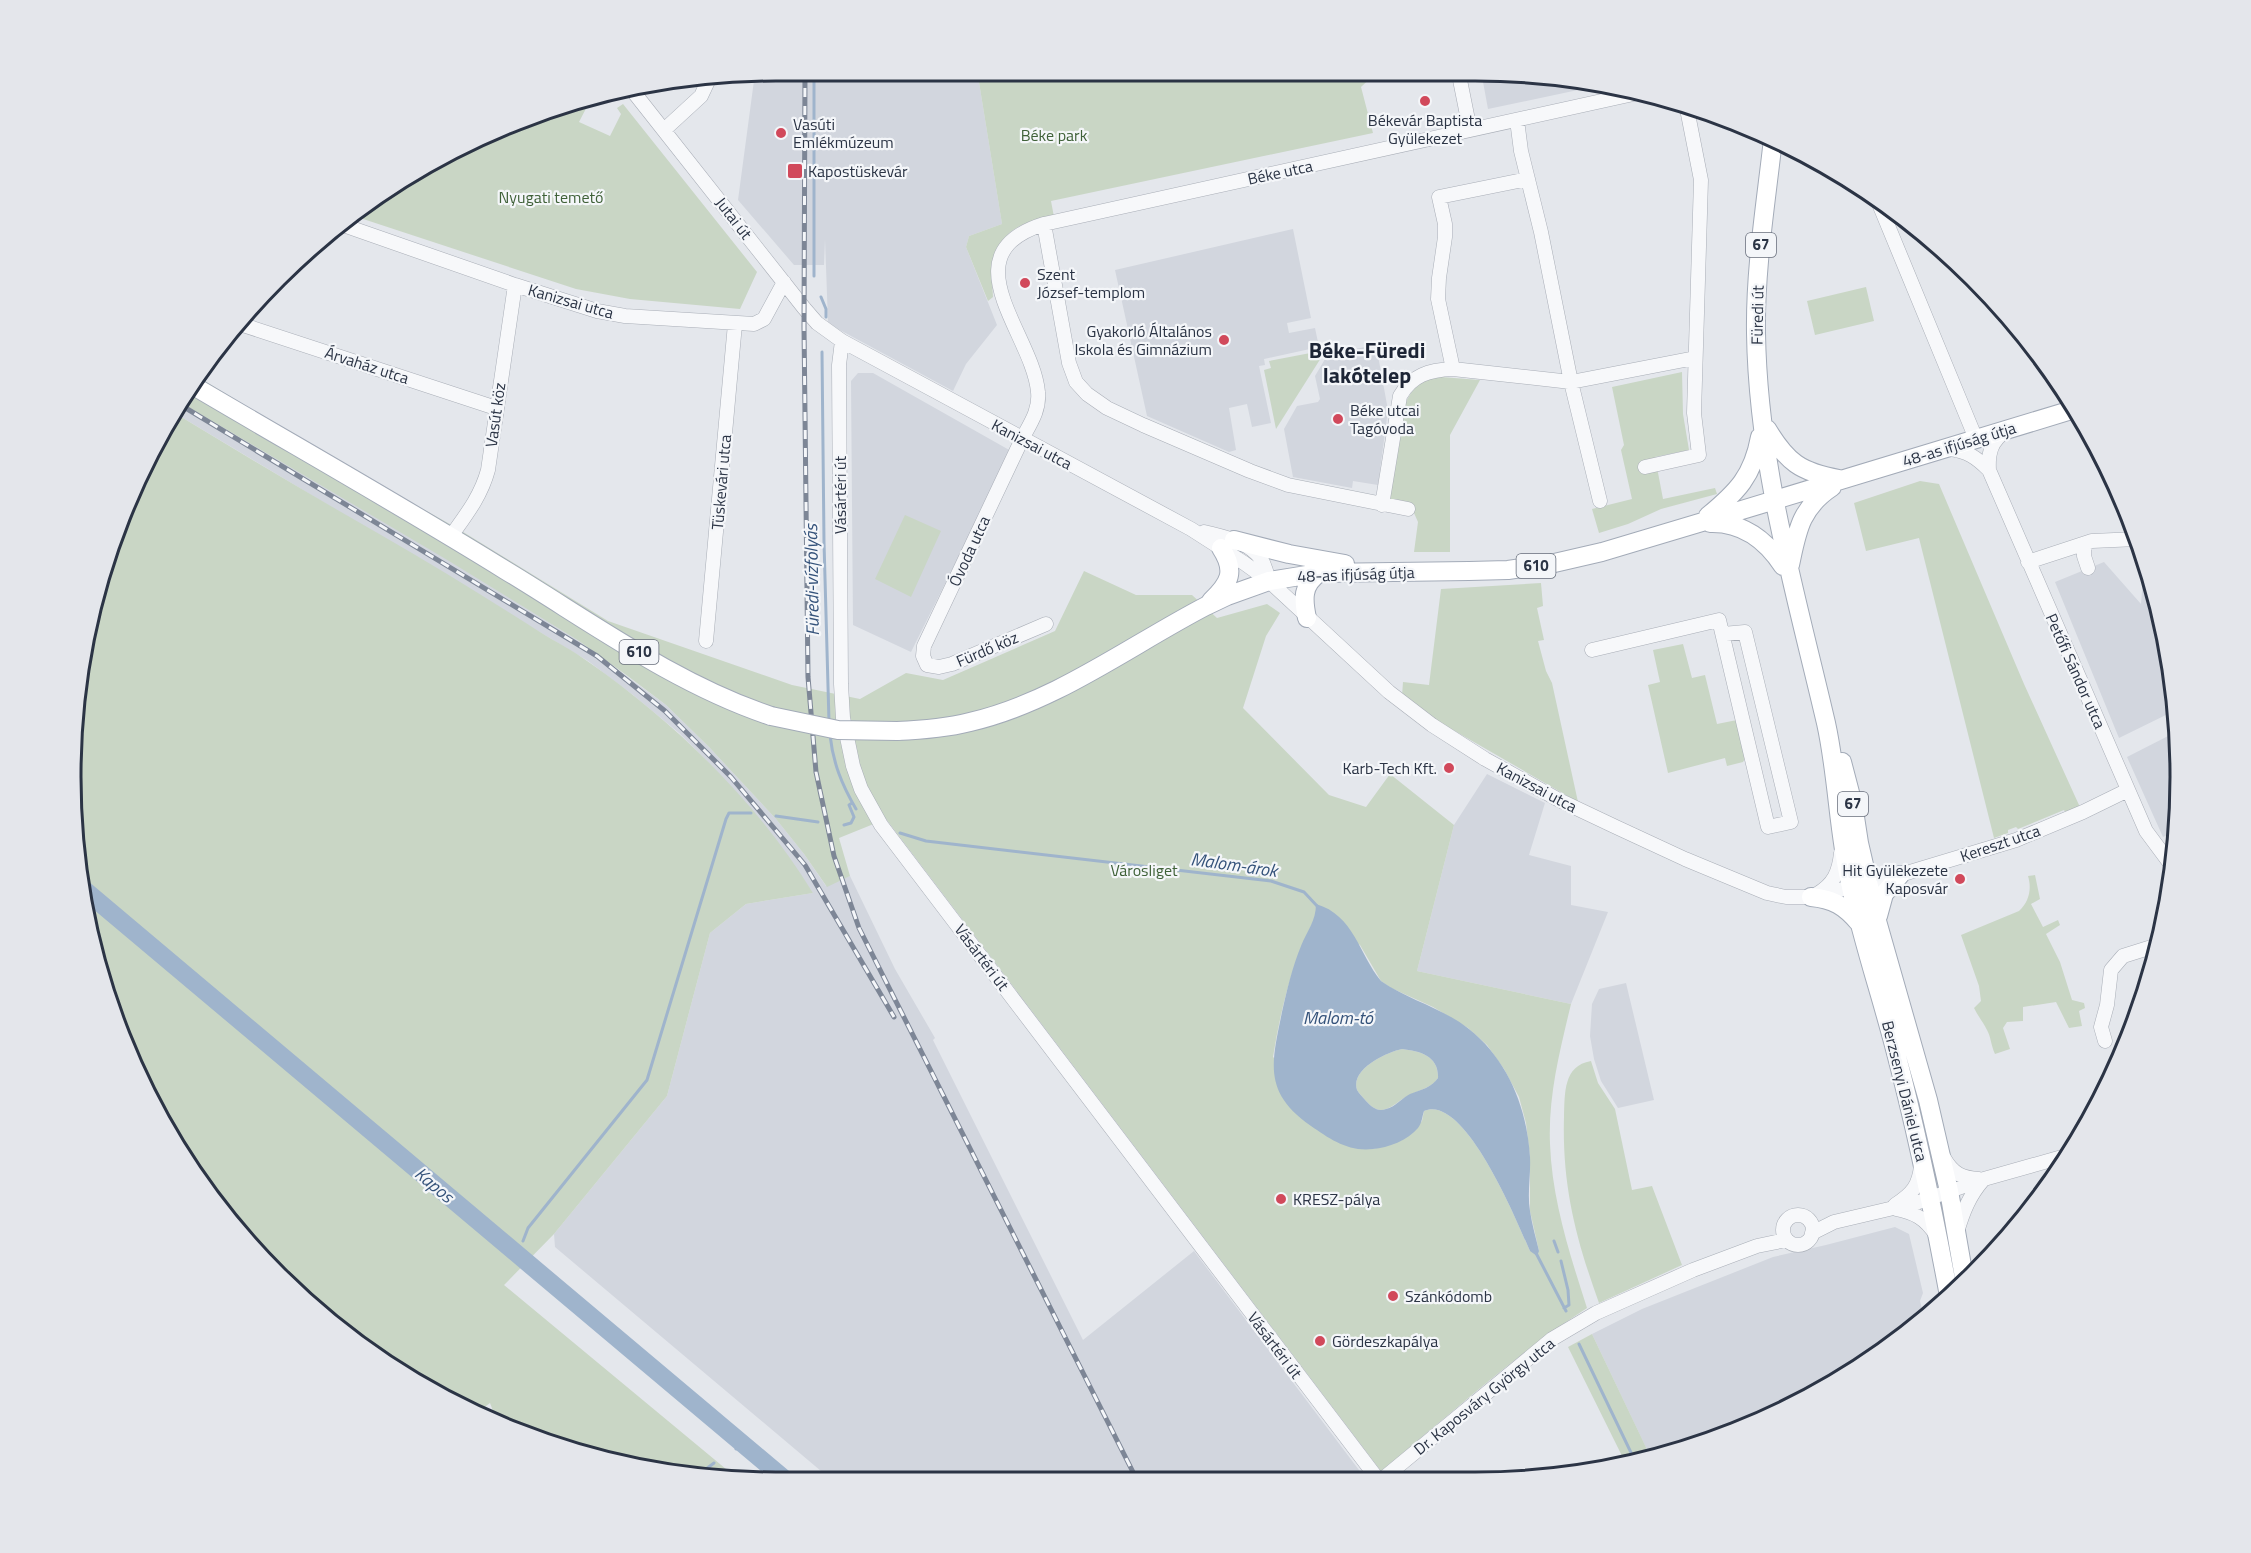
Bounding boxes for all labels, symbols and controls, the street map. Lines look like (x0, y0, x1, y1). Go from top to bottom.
marker: Békevár Baptista Gyülekezet (1418, 94, 1432, 108)
place label: Békevár Baptista Gyülekezet (1368, 108, 1482, 150)
place label: Vasúti Emlékmúzeum (793, 112, 894, 154)
park label: Béke park (1021, 123, 1088, 147)
marker: Vasúti Emlékmúzeum (774, 126, 788, 140)
street label: Béke utca (1245, 153, 1315, 191)
place label: Kapostüskevár (808, 159, 908, 183)
marker: Kapostüskevár (786, 162, 804, 180)
park label: Nyugati temető (498, 185, 604, 209)
street label: Jutai út (710, 192, 758, 245)
road number: 67 (1746, 233, 1776, 257)
place label: Szent József-templom (1037, 262, 1145, 304)
marker: Szent József-templom (1018, 276, 1032, 290)
street label: Kanizsai utca (525, 277, 617, 325)
street label: Füredi út (1744, 285, 1770, 345)
place label: Gyakorló Általános Iskola és Gimnázium (1074, 319, 1212, 361)
marker: Gyakorló Általános Iskola és Gimnázium (1217, 333, 1231, 347)
district label: Béke-Füredi lakótelep (1309, 333, 1425, 392)
street label: Árvaház utca (322, 340, 412, 390)
street label: Vasút köz (479, 381, 511, 449)
place label: Béke utcai Tagóvoda (1350, 398, 1420, 440)
marker: Béke utcai Tagóvoda (1331, 412, 1345, 426)
street label: Kanizsai utca (987, 413, 1077, 475)
street label: 48-as ifjúság útja (1899, 415, 2019, 473)
street label: Tüskevári utca (705, 433, 737, 531)
street label: Vásártéri út (828, 455, 852, 534)
street label: Óvoda utca (942, 512, 996, 590)
water label: Füredi-vízfolyás (797, 523, 826, 636)
road number: 610 (1516, 554, 1556, 578)
street label: 48-as ifjúság útja (1297, 560, 1415, 588)
street label: Petőfi Sándor utca (2040, 609, 2112, 733)
street label: Fürdő köz (952, 625, 1022, 673)
road number: 610 (620, 640, 658, 664)
place label: Karb-Tech Kft. (1342, 756, 1437, 780)
street label: Kanizsai utca (1492, 756, 1582, 818)
marker: Karb-Tech Kft. (1442, 761, 1456, 775)
road number: 67 (1838, 792, 1868, 816)
street label: Kereszt utca (1957, 818, 2043, 868)
water label: Malom-árok (1189, 845, 1281, 884)
park label: Városliget (1110, 858, 1178, 882)
place label: Hit Gyülekezete Kaposvár (1842, 858, 1948, 900)
marker: Hit Gyülekezete Kaposvár (1953, 872, 1967, 886)
street label: Vásártéri út (949, 919, 1015, 996)
water label: Malom-tó (1303, 1004, 1374, 1031)
street label: Berzsenyi Dániel utca (1876, 1018, 1934, 1164)
water label: Kapos (409, 1160, 461, 1210)
place label: KRESZ-pálya (1293, 1187, 1380, 1211)
marker: KRESZ-pálya (1274, 1192, 1288, 1206)
place label: Szánkódomb (1405, 1284, 1492, 1308)
marker: Szánkódomb (1386, 1289, 1400, 1303)
street label: Vásártéri út (1242, 1307, 1308, 1384)
place label: Gördeszkapálya (1332, 1329, 1438, 1353)
street label: Dr. Kaposváry György utca (1408, 1331, 1560, 1461)
marker: Gördeszkapálya (1313, 1334, 1327, 1348)

